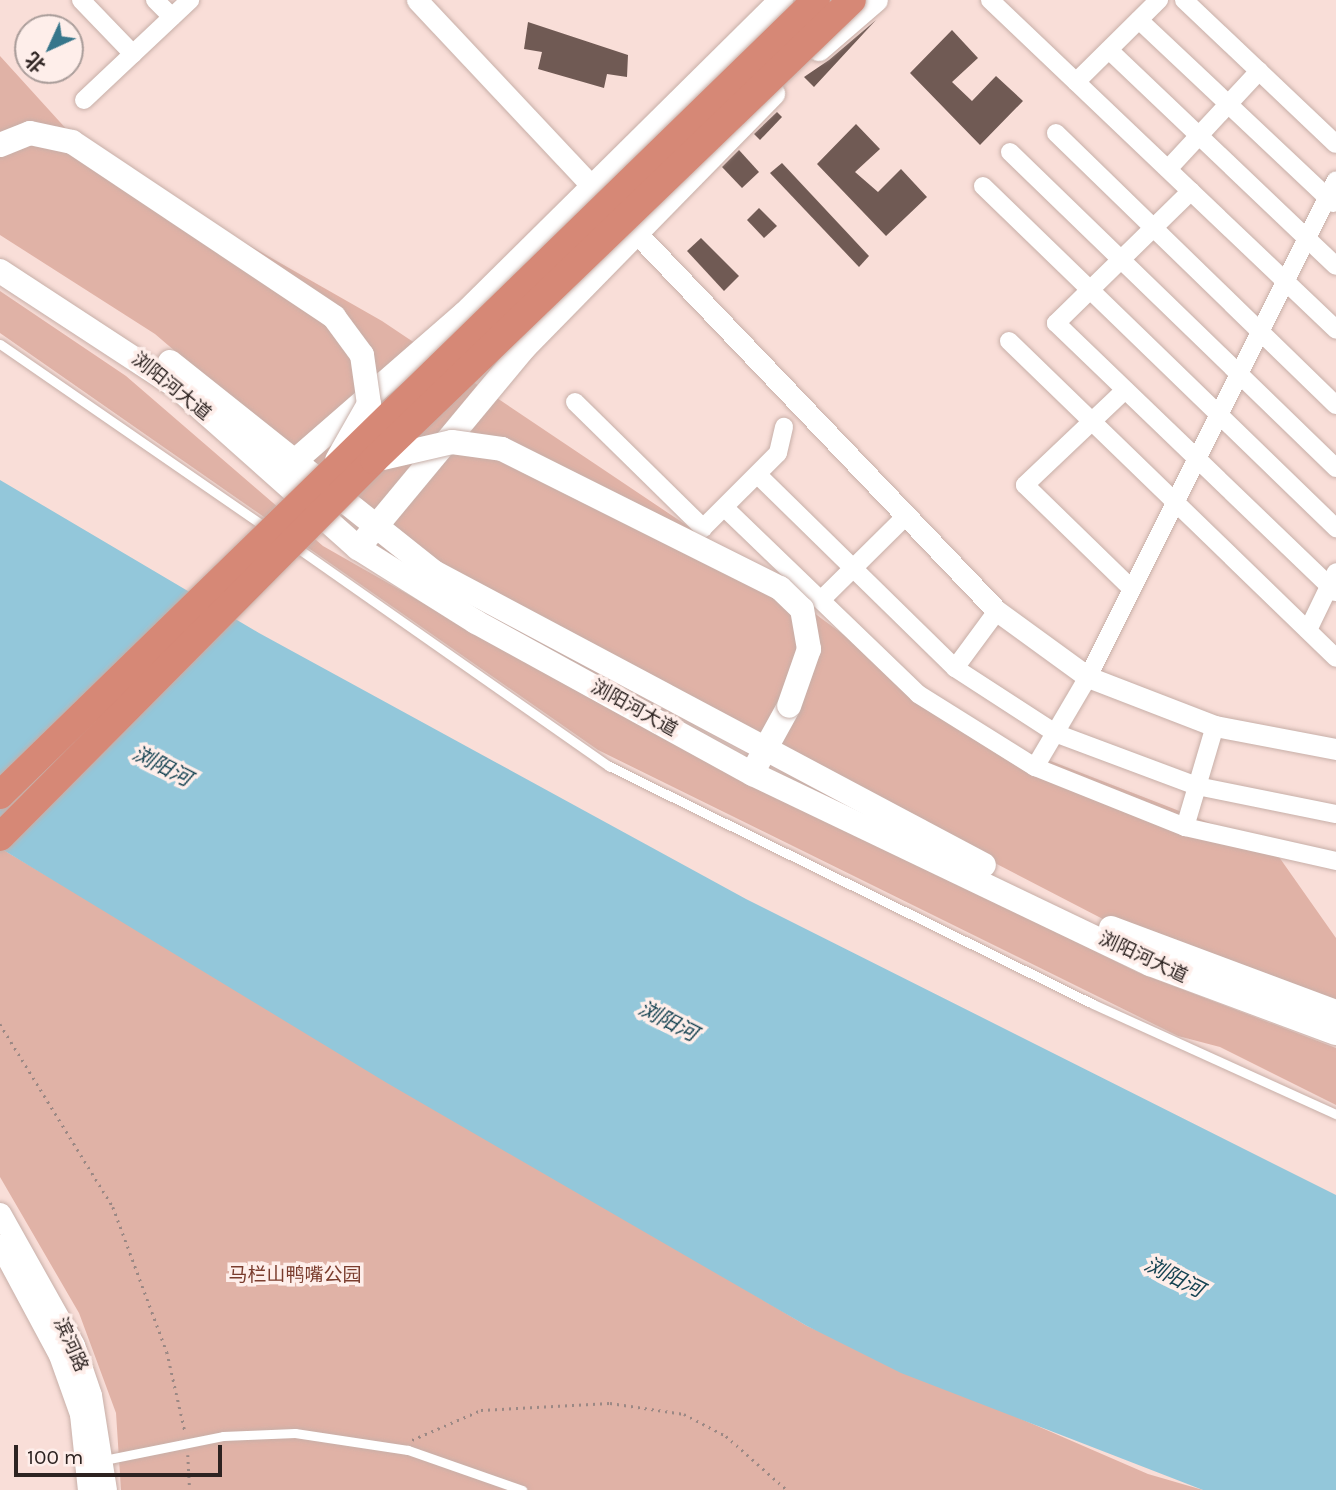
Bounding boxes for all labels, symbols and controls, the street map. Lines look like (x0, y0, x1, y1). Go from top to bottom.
north arrow (14, 14, 84, 84)
text: 北 (21, 48, 50, 77)
street label: 浏阳河大道 (127, 348, 215, 426)
street label: 浏阳河大道 (587, 676, 681, 742)
water label: 浏阳河 (128, 740, 196, 792)
street label: 浏阳河大道 (1095, 928, 1191, 988)
water label: 浏阳河 (634, 995, 702, 1047)
water label: 浏阳河 (1140, 1251, 1208, 1303)
park label: 马栏山鸭嘴公园 (229, 1265, 361, 1287)
street label: 滨河路 (48, 1314, 92, 1376)
scale bar (18, 1430, 226, 1474)
text: 100 m (27, 1445, 84, 1469)

